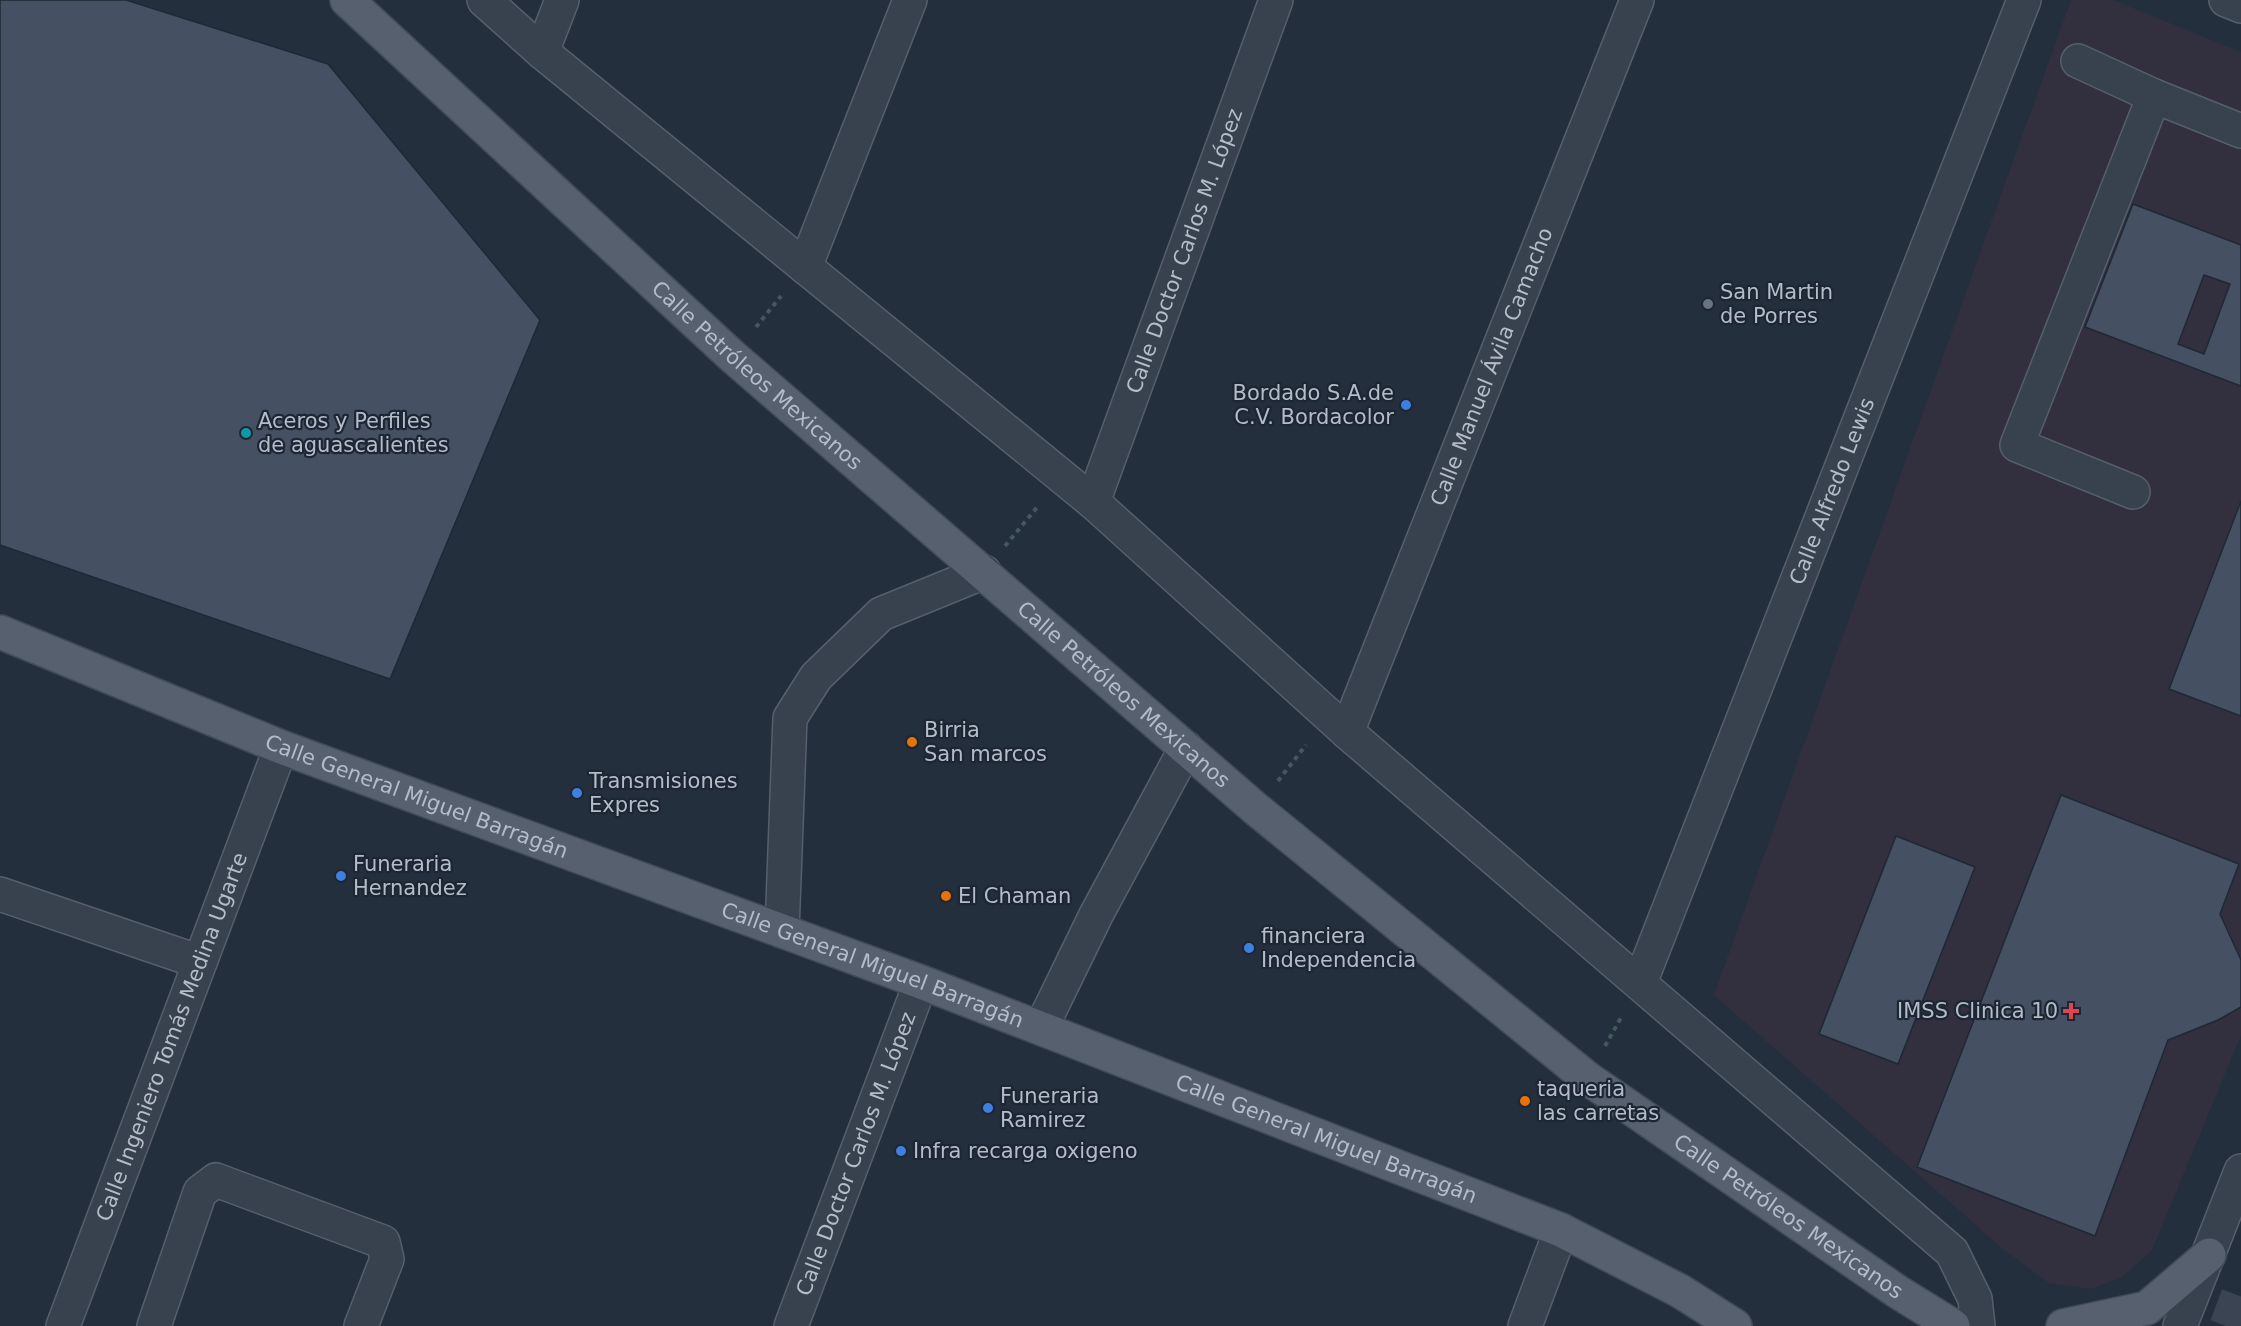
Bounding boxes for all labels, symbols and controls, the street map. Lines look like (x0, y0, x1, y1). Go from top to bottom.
street label: Calle Doctor Carlos M. López (1122, 105, 1247, 397)
street label: Calle Manuel Ávila Camacho (1426, 224, 1558, 509)
street label: Calle Petróleos Mexicanos (647, 276, 867, 475)
place label: San Martin de Porres (1720, 280, 1833, 328)
marker: San Martin de Porres (1701, 297, 1715, 311)
place label: Bordado S.A.de C.V. Bordacolor (1233, 381, 1394, 429)
street label: Calle Alfredo Lewis (1785, 394, 1879, 588)
marker: Bordado S.A.de C.V. Bordacolor (1399, 398, 1413, 412)
place label: Aceros y Perfiles de aguascalientes (258, 409, 449, 457)
marker: Aceros y Perfiles de aguascalientes (239, 426, 253, 440)
street label: Calle Petróleos Mexicanos (1013, 596, 1235, 793)
place label: Birria San marcos (924, 718, 1047, 766)
street label: Calle General Miguel Barragán (262, 730, 571, 863)
marker: Birria San marcos (905, 735, 919, 749)
place label: Transmisiones Expres (588, 769, 738, 817)
marker: Transmisiones Expres (570, 786, 584, 800)
street label: Calle Ingeniero Tomás Medina Ugarte (92, 849, 252, 1224)
place label: Funeraria Hernandez (353, 852, 467, 900)
marker: Funeraria Hernandez (334, 869, 348, 883)
place label: El Chaman (958, 884, 1071, 908)
marker: El Chaman (939, 889, 953, 903)
street label: Calle General Miguel Barragán (718, 898, 1027, 1033)
place label: financiera Independencia (1261, 924, 1416, 972)
marker: financiera Independencia (1242, 941, 1256, 955)
place label: IMSS Clinica 10 (1897, 999, 2058, 1023)
marker: IMSS Clinica 10 (2062, 1002, 2080, 1020)
street label: Calle Doctor Carlos M. López (792, 1009, 921, 1299)
street label: Calle General Miguel Barragán (1172, 1070, 1480, 1208)
place label: taqueria las carretas (1537, 1077, 1659, 1125)
place label: Funeraria Ramirez (1000, 1084, 1099, 1132)
marker: taqueria las carretas (1518, 1094, 1532, 1108)
marker: Funeraria Ramirez (981, 1101, 995, 1115)
street label: Calle Petróleos Mexicanos (1669, 1129, 1908, 1304)
place label: Infra recarga oxigeno (913, 1139, 1138, 1163)
marker: Infra recarga oxigeno (894, 1144, 908, 1158)

